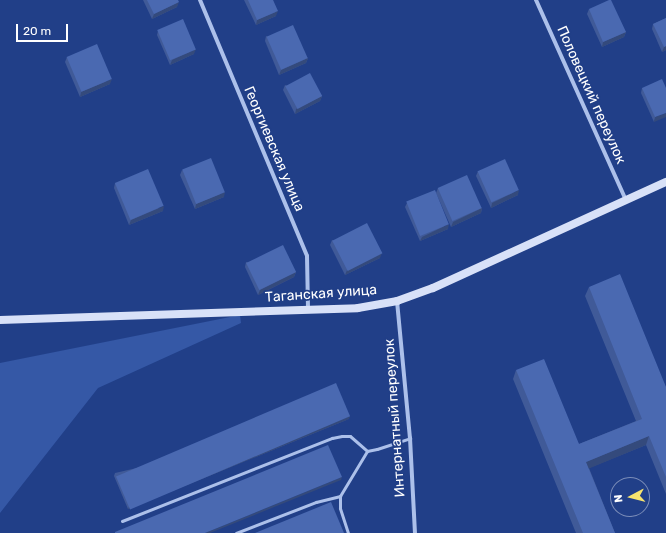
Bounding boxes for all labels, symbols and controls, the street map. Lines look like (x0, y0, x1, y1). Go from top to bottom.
scale bar (18, 16, 70, 42)
street label: Половецкий переулок (553, 23, 629, 167)
text: 20 m (23, 24, 51, 38)
street label: Георгиевская улица (240, 84, 308, 214)
street label: Таганская улица (264, 282, 378, 306)
street label: Интернатный переулок (381, 338, 409, 498)
north arrow (610, 477, 650, 517)
text: N (612, 494, 626, 503)

